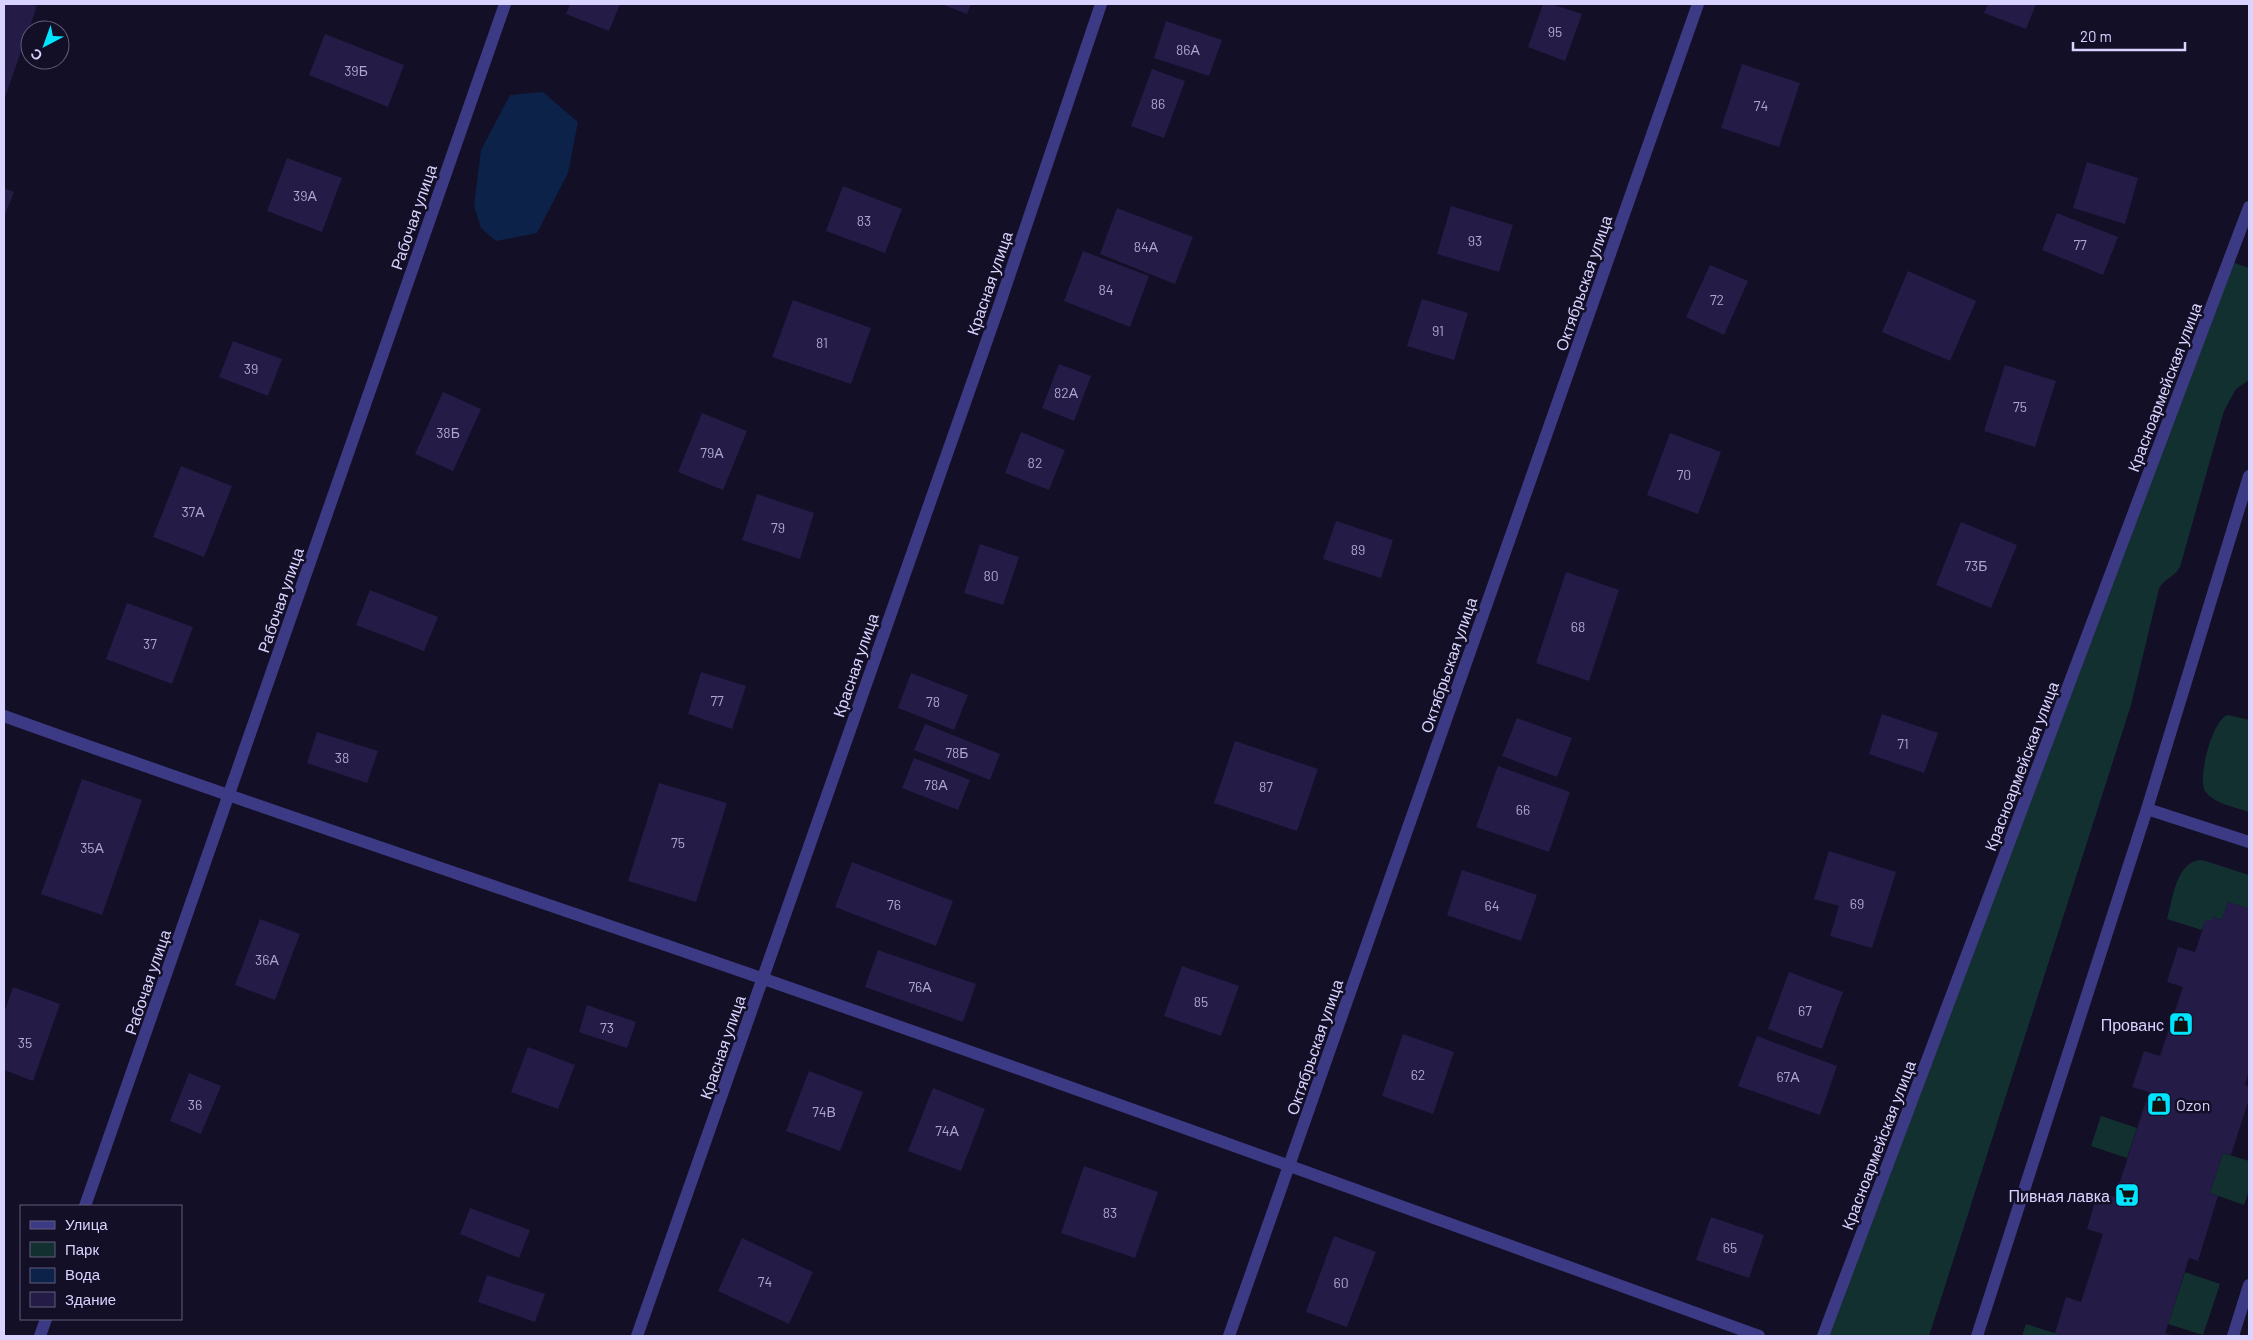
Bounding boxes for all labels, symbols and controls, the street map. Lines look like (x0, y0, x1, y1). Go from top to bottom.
north arrow (20, 20, 70, 70)
scale bar (2073, 20, 2186, 52)
house number: 95 (1548, 23, 1562, 40)
text: 20 m (2080, 27, 2112, 45)
house number: 86А (1176, 41, 1201, 58)
text: С (27, 45, 46, 65)
house number: 39Б (344, 62, 368, 79)
house number: 86 (1151, 95, 1165, 112)
house number: 74 (1754, 97, 1768, 114)
street label: Рабочая улица (386, 162, 440, 272)
house number: 39А (293, 187, 318, 204)
house number: 83 (857, 212, 871, 229)
street label: Октябрьская улица (1551, 213, 1615, 353)
street label: Красная улица (962, 228, 1016, 337)
house number: 93 (1468, 232, 1482, 249)
house number: 77 (2073, 236, 2087, 253)
house number: 84А (1134, 238, 1159, 255)
house number: 84 (1098, 281, 1114, 298)
house number: 72 (1710, 291, 1724, 308)
street label: Красноармейская улица (2123, 300, 2205, 474)
house number: 91 (1432, 322, 1444, 339)
house number: 81 (816, 334, 828, 351)
house number: 39 (244, 360, 258, 377)
house number: 82А (1054, 384, 1079, 401)
house number: 75 (2013, 398, 2027, 415)
house number: 38Б (436, 424, 460, 441)
house number: 79А (700, 444, 724, 461)
house number: 82 (1028, 454, 1042, 471)
house number: 70 (1677, 466, 1691, 483)
house number: 37А (181, 503, 205, 520)
house number: 79 (771, 519, 785, 536)
house number: 89 (1351, 541, 1365, 558)
street label: Рабочая улица (253, 545, 307, 655)
house number: 73Б (1964, 557, 1988, 574)
house number: 80 (983, 567, 999, 584)
street label: Октябрьская улица (1416, 595, 1480, 735)
street label: Красная улица (828, 610, 882, 719)
house number: 68 (1571, 618, 1585, 635)
house number: 37 (143, 635, 157, 652)
street label: Красноармейская улица (1980, 679, 2062, 853)
house number: 77 (710, 692, 724, 709)
house number: 78 (926, 693, 940, 710)
house number: 71 (1897, 735, 1909, 752)
house number: 78Б (945, 744, 969, 761)
house number: 38 (335, 749, 349, 766)
house number: 78А (924, 776, 948, 793)
house number: 87 (1259, 778, 1273, 795)
house number: 66 (1516, 801, 1530, 818)
house number: 75 (671, 834, 685, 851)
house number: 35А (80, 839, 105, 856)
house number: 69 (1850, 895, 1864, 912)
house number: 76 (887, 896, 901, 913)
house number: 64 (1485, 897, 1499, 914)
street label: Рабочая улица (120, 927, 174, 1037)
house number: 36А (255, 951, 280, 968)
street label: Октябрьская улица (1282, 977, 1346, 1117)
house number: 76А (908, 978, 932, 995)
street label: Красная улица (695, 992, 749, 1101)
house number: 85 (1194, 993, 1208, 1010)
house number: 67 (1798, 1002, 1812, 1019)
shop icon: Прованс (2168, 1011, 2194, 1037)
place label: Прованс (2101, 1015, 2164, 1034)
house number: 73 (600, 1019, 614, 1036)
house number: 35 (18, 1034, 32, 1051)
street label: Красноармейская улица (1837, 1058, 1919, 1232)
house number: 62 (1411, 1066, 1425, 1083)
house number: 67А (1776, 1068, 1800, 1085)
shop icon: Ozon (2146, 1091, 2172, 1117)
place label: Ozon (2176, 1095, 2210, 1114)
house number: 36 (188, 1096, 202, 1113)
house number: 74В (812, 1103, 836, 1120)
house number: 74А (935, 1122, 959, 1139)
supermarket icon: Пивная лавка (2114, 1182, 2140, 1208)
place label: Пивная лавка (2008, 1186, 2110, 1205)
house number: 83 (1103, 1204, 1117, 1221)
legend (20, 1205, 182, 1320)
text: Улица (65, 1215, 108, 1233)
house number: 65 (1723, 1239, 1737, 1256)
text: Парк (65, 1240, 99, 1258)
text: Вода (65, 1265, 101, 1283)
house number: 74 (758, 1273, 772, 1290)
house number: 60 (1333, 1274, 1349, 1291)
text: Здание (65, 1290, 116, 1308)

